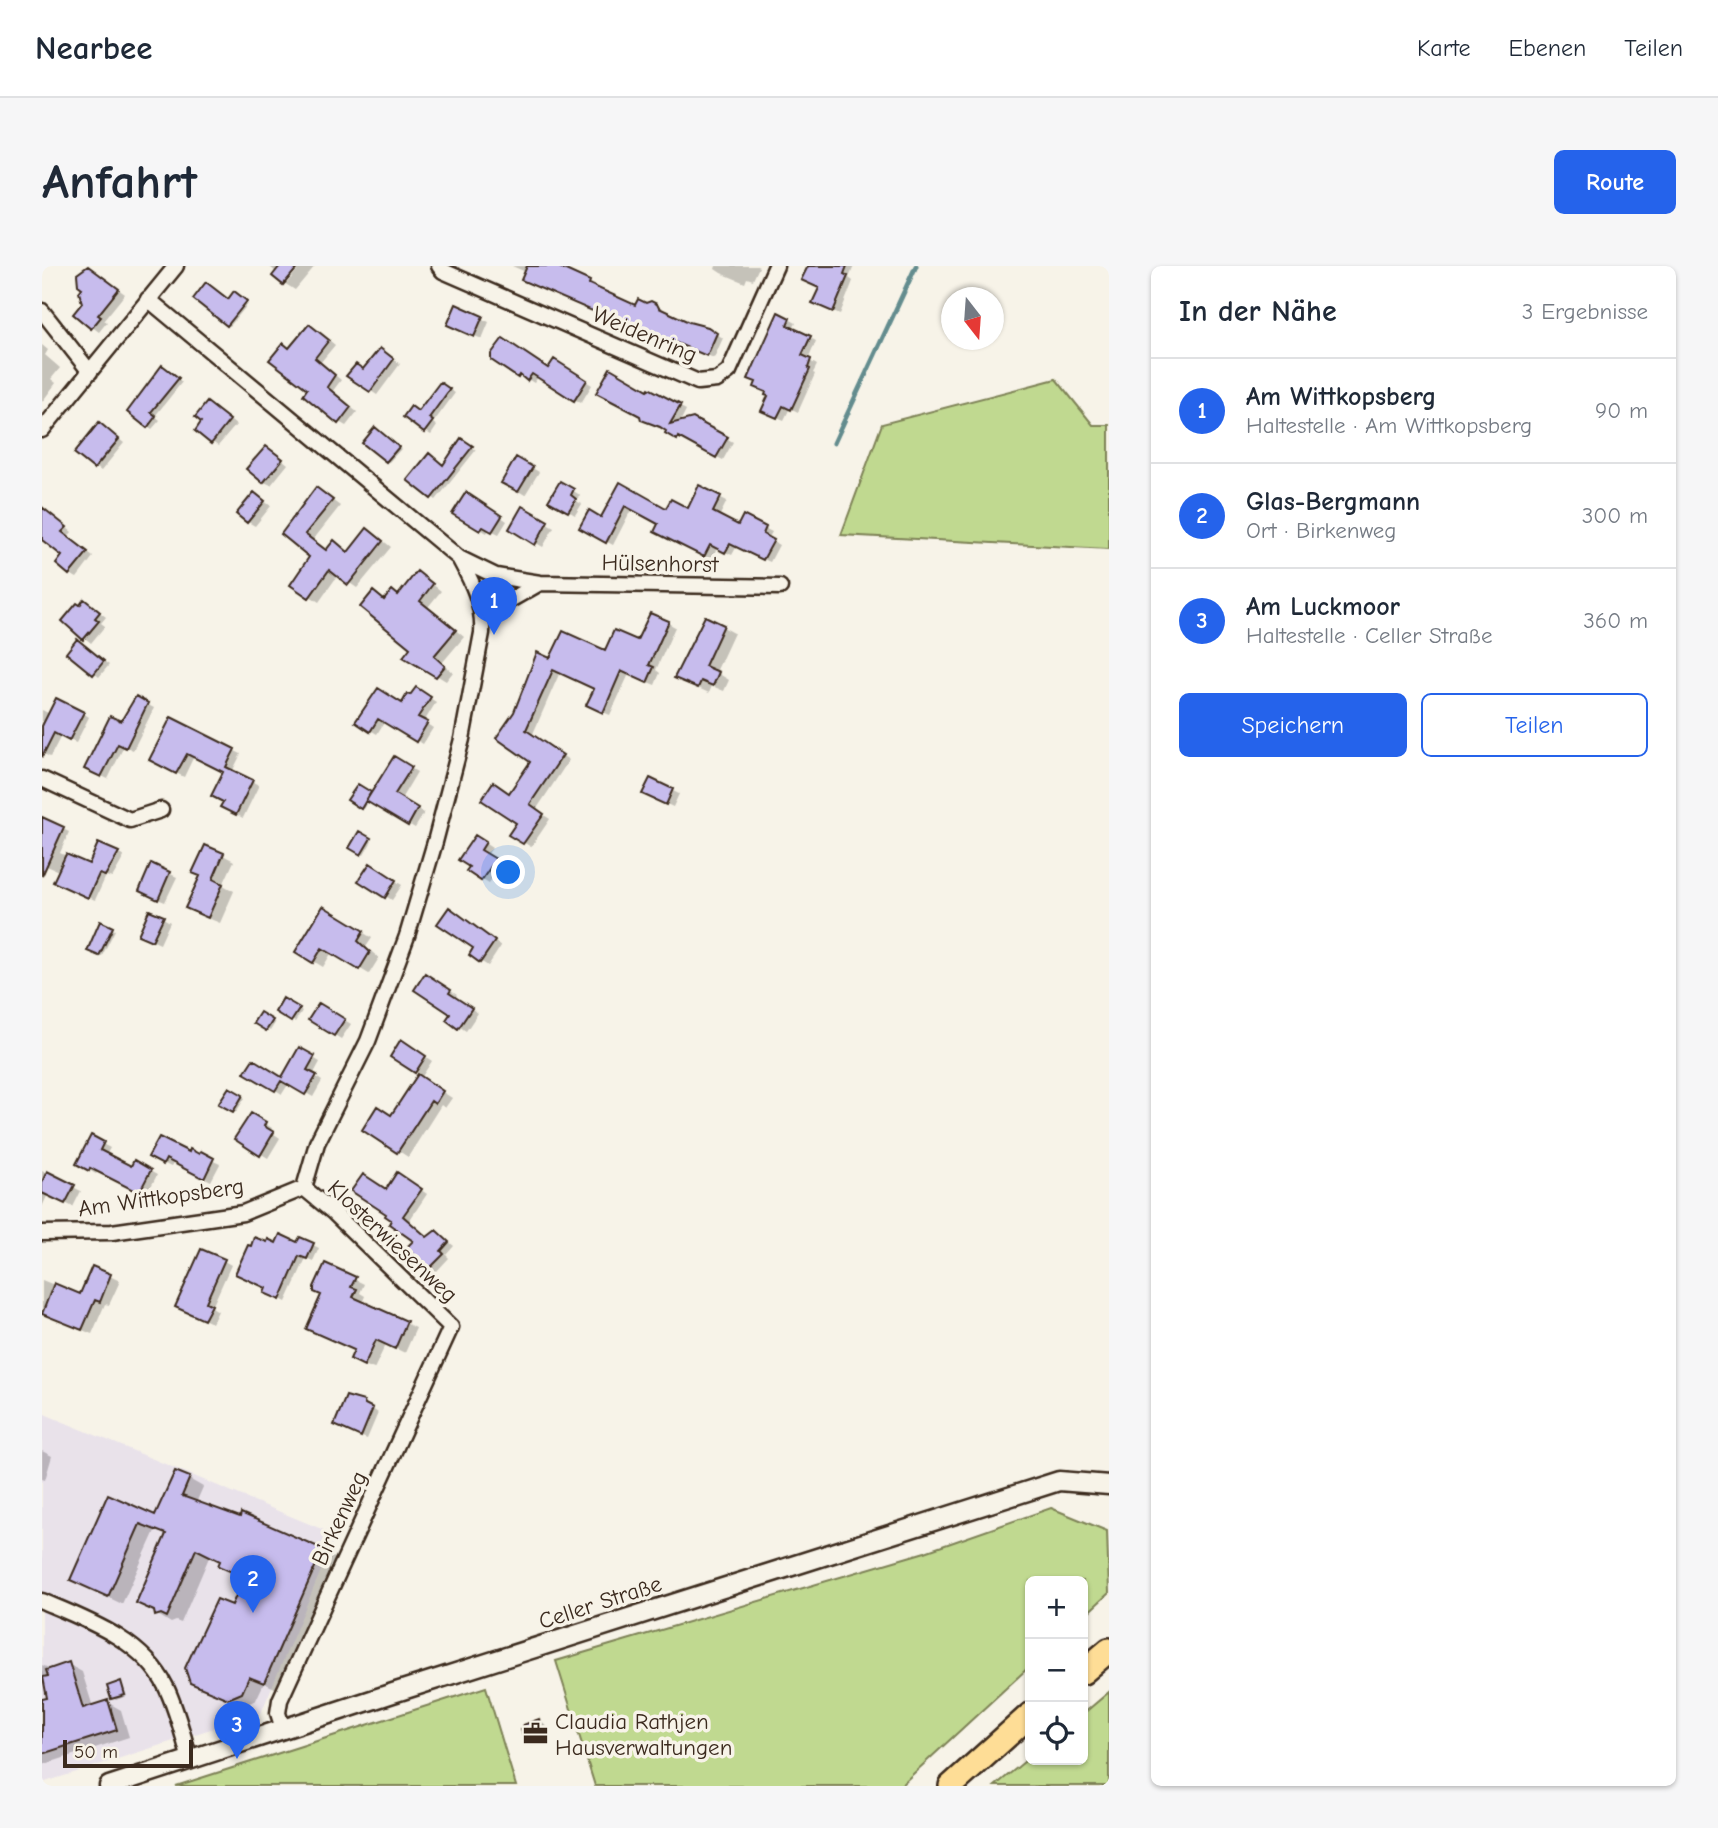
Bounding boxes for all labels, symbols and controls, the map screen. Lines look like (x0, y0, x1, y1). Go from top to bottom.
text: Nearbee (35, 29, 153, 67)
text: Karte (1417, 34, 1470, 62)
text: Ebenen (1508, 34, 1586, 62)
text: Teilen (1624, 34, 1683, 62)
button: Route (1554, 150, 1676, 214)
text: Anfahrt (42, 154, 197, 210)
north arrow (941, 287, 1004, 350)
text: In der Nähe (1179, 294, 1337, 329)
text: 3 Ergebnisse (1522, 298, 1648, 325)
street label: Weidenring (589, 300, 701, 369)
text: Am Wittkopsberg (1246, 382, 1436, 412)
text: 1 (1197, 397, 1207, 424)
text: 90 m (1595, 397, 1648, 424)
text: Haltestelle · Am Wittkopsberg (1246, 412, 1532, 439)
text: Glas-Bergmann (1246, 487, 1420, 517)
text: 2 (1196, 502, 1208, 529)
text: 300 m (1582, 502, 1648, 529)
text: Ort · Birkenweg (1246, 517, 1396, 544)
street label: Hülsenhorst (601, 549, 720, 578)
pin: 1 (471, 577, 517, 635)
text: Am Luckmoor (1246, 592, 1400, 622)
text: 3 (1196, 607, 1208, 634)
text: 360 m (1583, 607, 1648, 634)
text: Haltestelle · Celler Straße (1246, 622, 1493, 649)
button: Speichern (1179, 693, 1407, 757)
button: Teilen (1421, 693, 1648, 757)
your location (491, 855, 525, 889)
street label: Am Wittkopsberg (76, 1172, 246, 1223)
street label: Klosterwiesenweg (322, 1174, 463, 1308)
street label: Birkenweg (306, 1467, 373, 1569)
pin: 2 (230, 1555, 276, 1613)
street label: Celler Straße (535, 1570, 665, 1635)
map controls (1025, 1576, 1088, 1765)
button: + (1025, 1576, 1088, 1639)
button: − (1025, 1639, 1088, 1702)
pin: 3 (214, 1701, 260, 1759)
button: locate (1025, 1702, 1088, 1765)
place label: Claudia Rathjen Hausverwaltungen (555, 1708, 732, 1761)
office icon: Claudia Rathjen Hausverwaltungen (521, 1720, 549, 1748)
scale bar (63, 1737, 192, 1769)
text: 50 m (74, 1741, 118, 1763)

